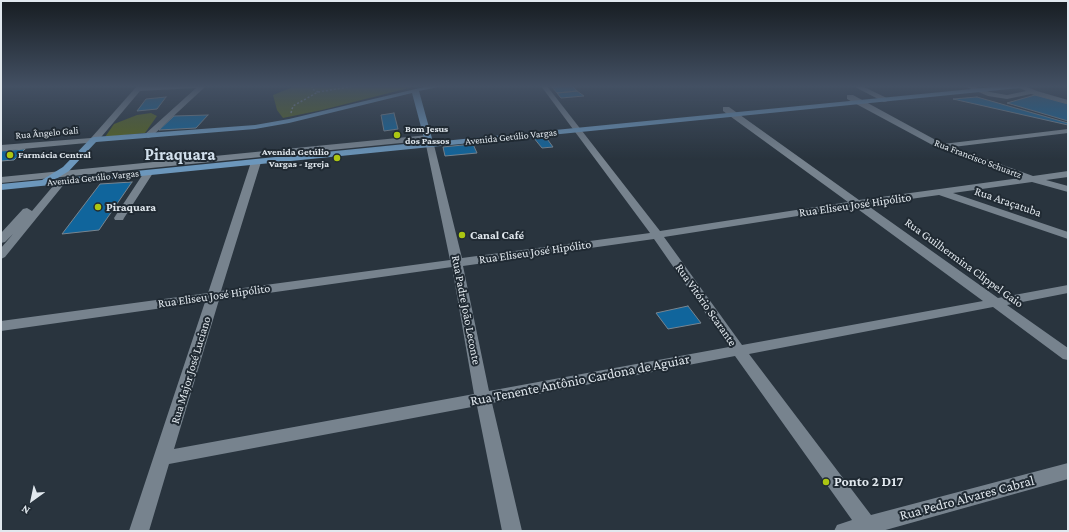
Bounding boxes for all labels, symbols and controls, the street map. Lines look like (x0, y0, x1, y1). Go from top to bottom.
place label: Bom Jesus dos Passos (405, 123, 449, 146)
street label: Rua Ângelo Gali (15, 124, 79, 142)
street label: Avenida Getúlio Vargas (465, 126, 557, 148)
marker: Bom Jesus dos Passos (392, 130, 402, 140)
street label: Rua Francisco Schuartz (933, 137, 1023, 181)
district label: Piraquara (145, 145, 215, 165)
place label: Avenida Getúlio Vargas - Igreja (262, 146, 329, 170)
place label: Farmácia Central (18, 149, 91, 161)
marker: Farmácia Central (5, 150, 15, 160)
marker: Avenida Getúlio Vargas - Igreja (332, 153, 342, 163)
street label: Avenida Getúlio Vargas (47, 167, 139, 189)
street label: Rua Araçatuba (973, 184, 1043, 220)
street label: Rua Eliseu José Hipólito (798, 190, 912, 220)
place label: Piraquara (106, 200, 156, 214)
marker: Piraquara (93, 202, 103, 212)
street label: Rua Guilhermina Clippel Gaio (902, 215, 1026, 311)
place label: Canal Café (470, 228, 524, 242)
marker: Canal Café (457, 230, 467, 240)
street label: Rua Eliseu José Hipólito (478, 237, 592, 267)
street label: Rua Padre João Leconte (448, 254, 484, 366)
street label: Rua Vitório Scarante (672, 261, 740, 349)
street label: Rua Eliseu José Hipólito (157, 281, 271, 311)
street label: Rua Major José Luciano (168, 315, 214, 425)
street label: Rua Tenente Antônio Cardona de Aguiar (469, 350, 691, 410)
street label: Rua Pedro Alvares Cabral (898, 472, 1036, 524)
place label: Ponto 2 D17 (834, 474, 903, 490)
marker: Ponto 2 D17 (821, 477, 831, 487)
north arrow (12, 480, 52, 520)
text: N (19, 503, 32, 517)

